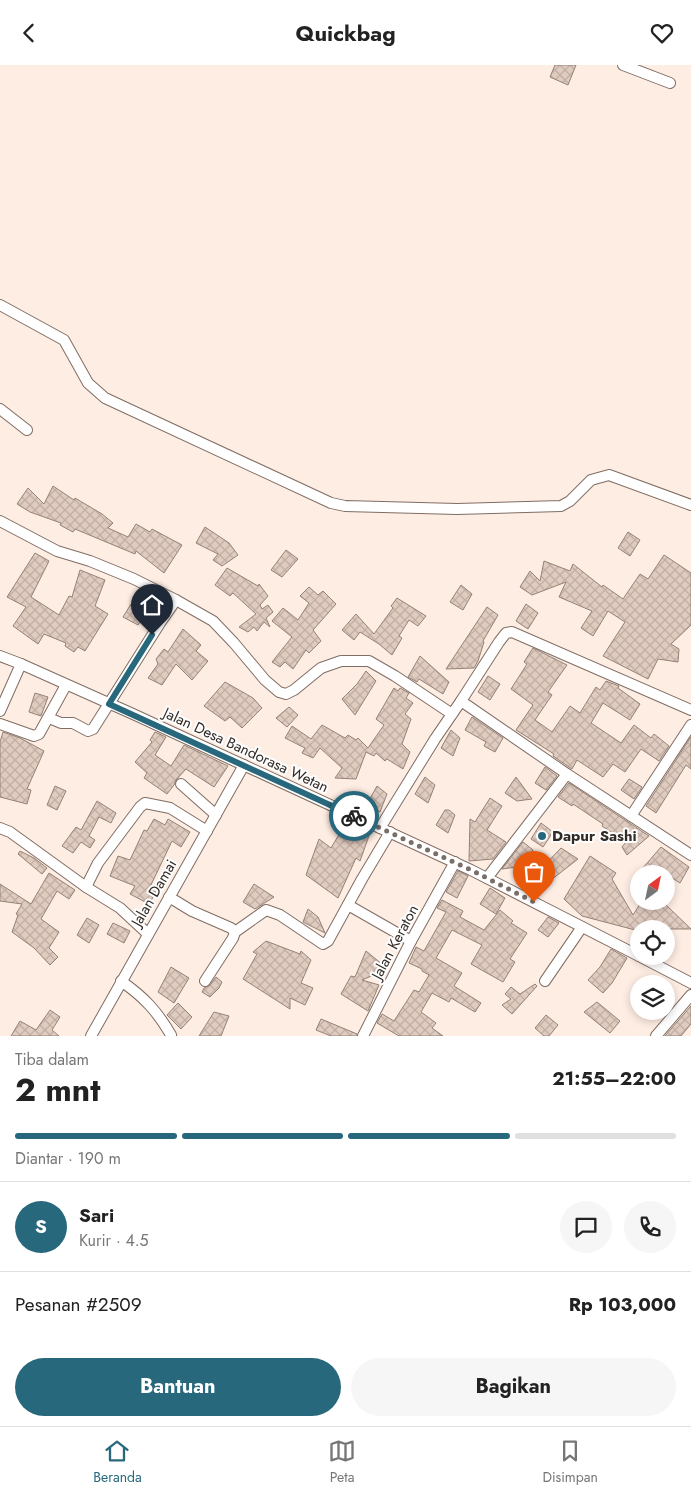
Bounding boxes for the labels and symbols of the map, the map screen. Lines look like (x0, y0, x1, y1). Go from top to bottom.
pin (131, 584, 173, 635)
street label: Jalan Desa Bandorasa Wetan (158, 701, 332, 798)
courier (329, 791, 379, 841)
place label: Dapur Sashi (552, 825, 637, 847)
marker: Dapur Sashi (536, 830, 548, 842)
pin (513, 851, 555, 902)
street label: Jalan Damai (125, 855, 182, 932)
north arrow (630, 865, 675, 910)
street label: Jalan Keraton (365, 901, 424, 985)

